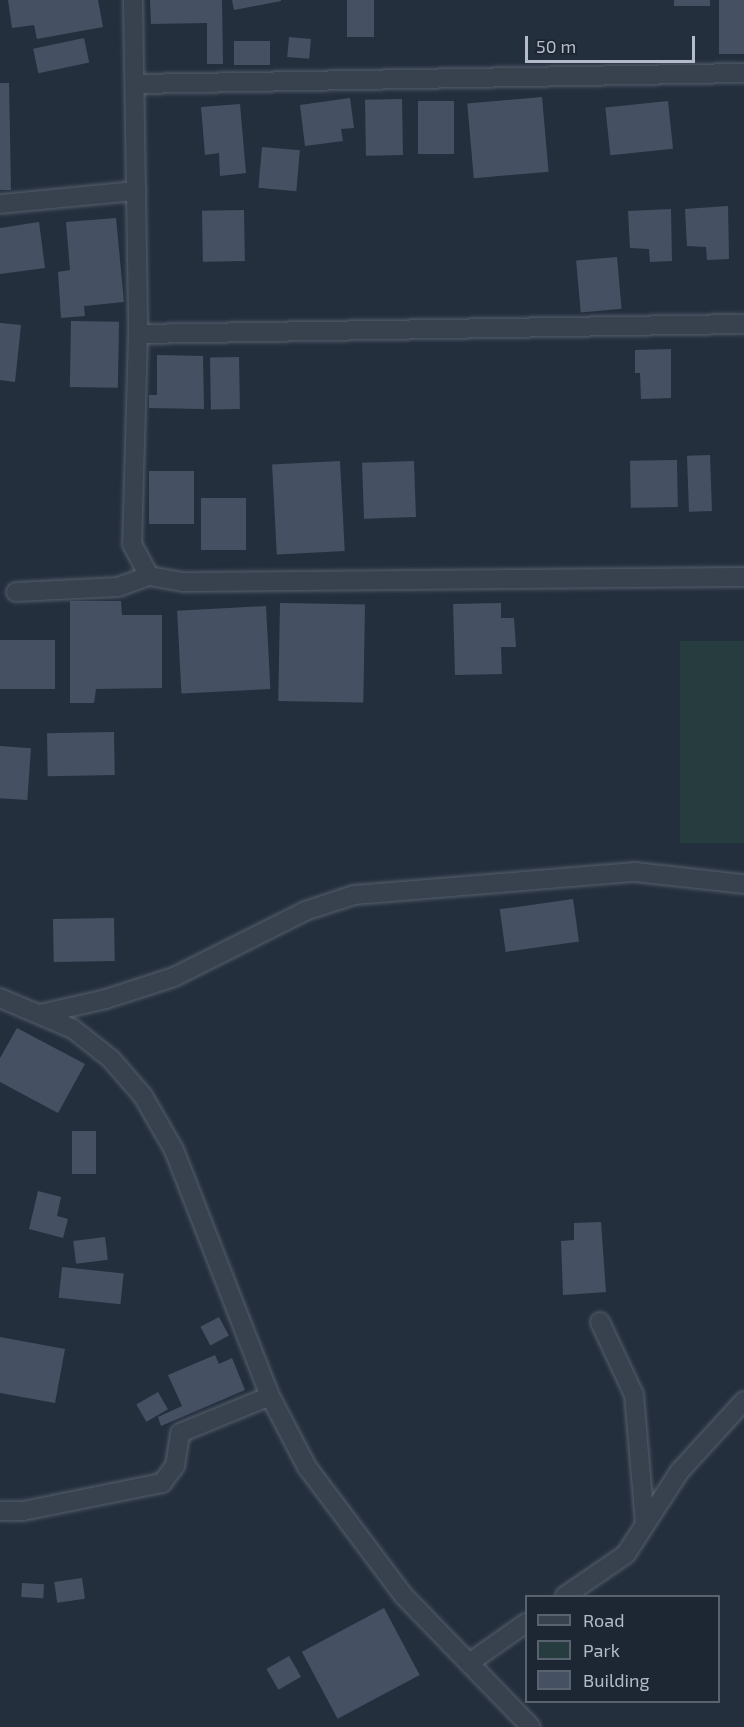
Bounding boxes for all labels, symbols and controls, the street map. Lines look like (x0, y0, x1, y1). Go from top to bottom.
scale bar (528, 24, 698, 62)
text: 50 m (536, 35, 576, 57)
legend (525, 1595, 720, 1703)
text: Road (583, 1609, 624, 1631)
text: Park (583, 1639, 620, 1661)
text: Building (583, 1669, 650, 1691)

